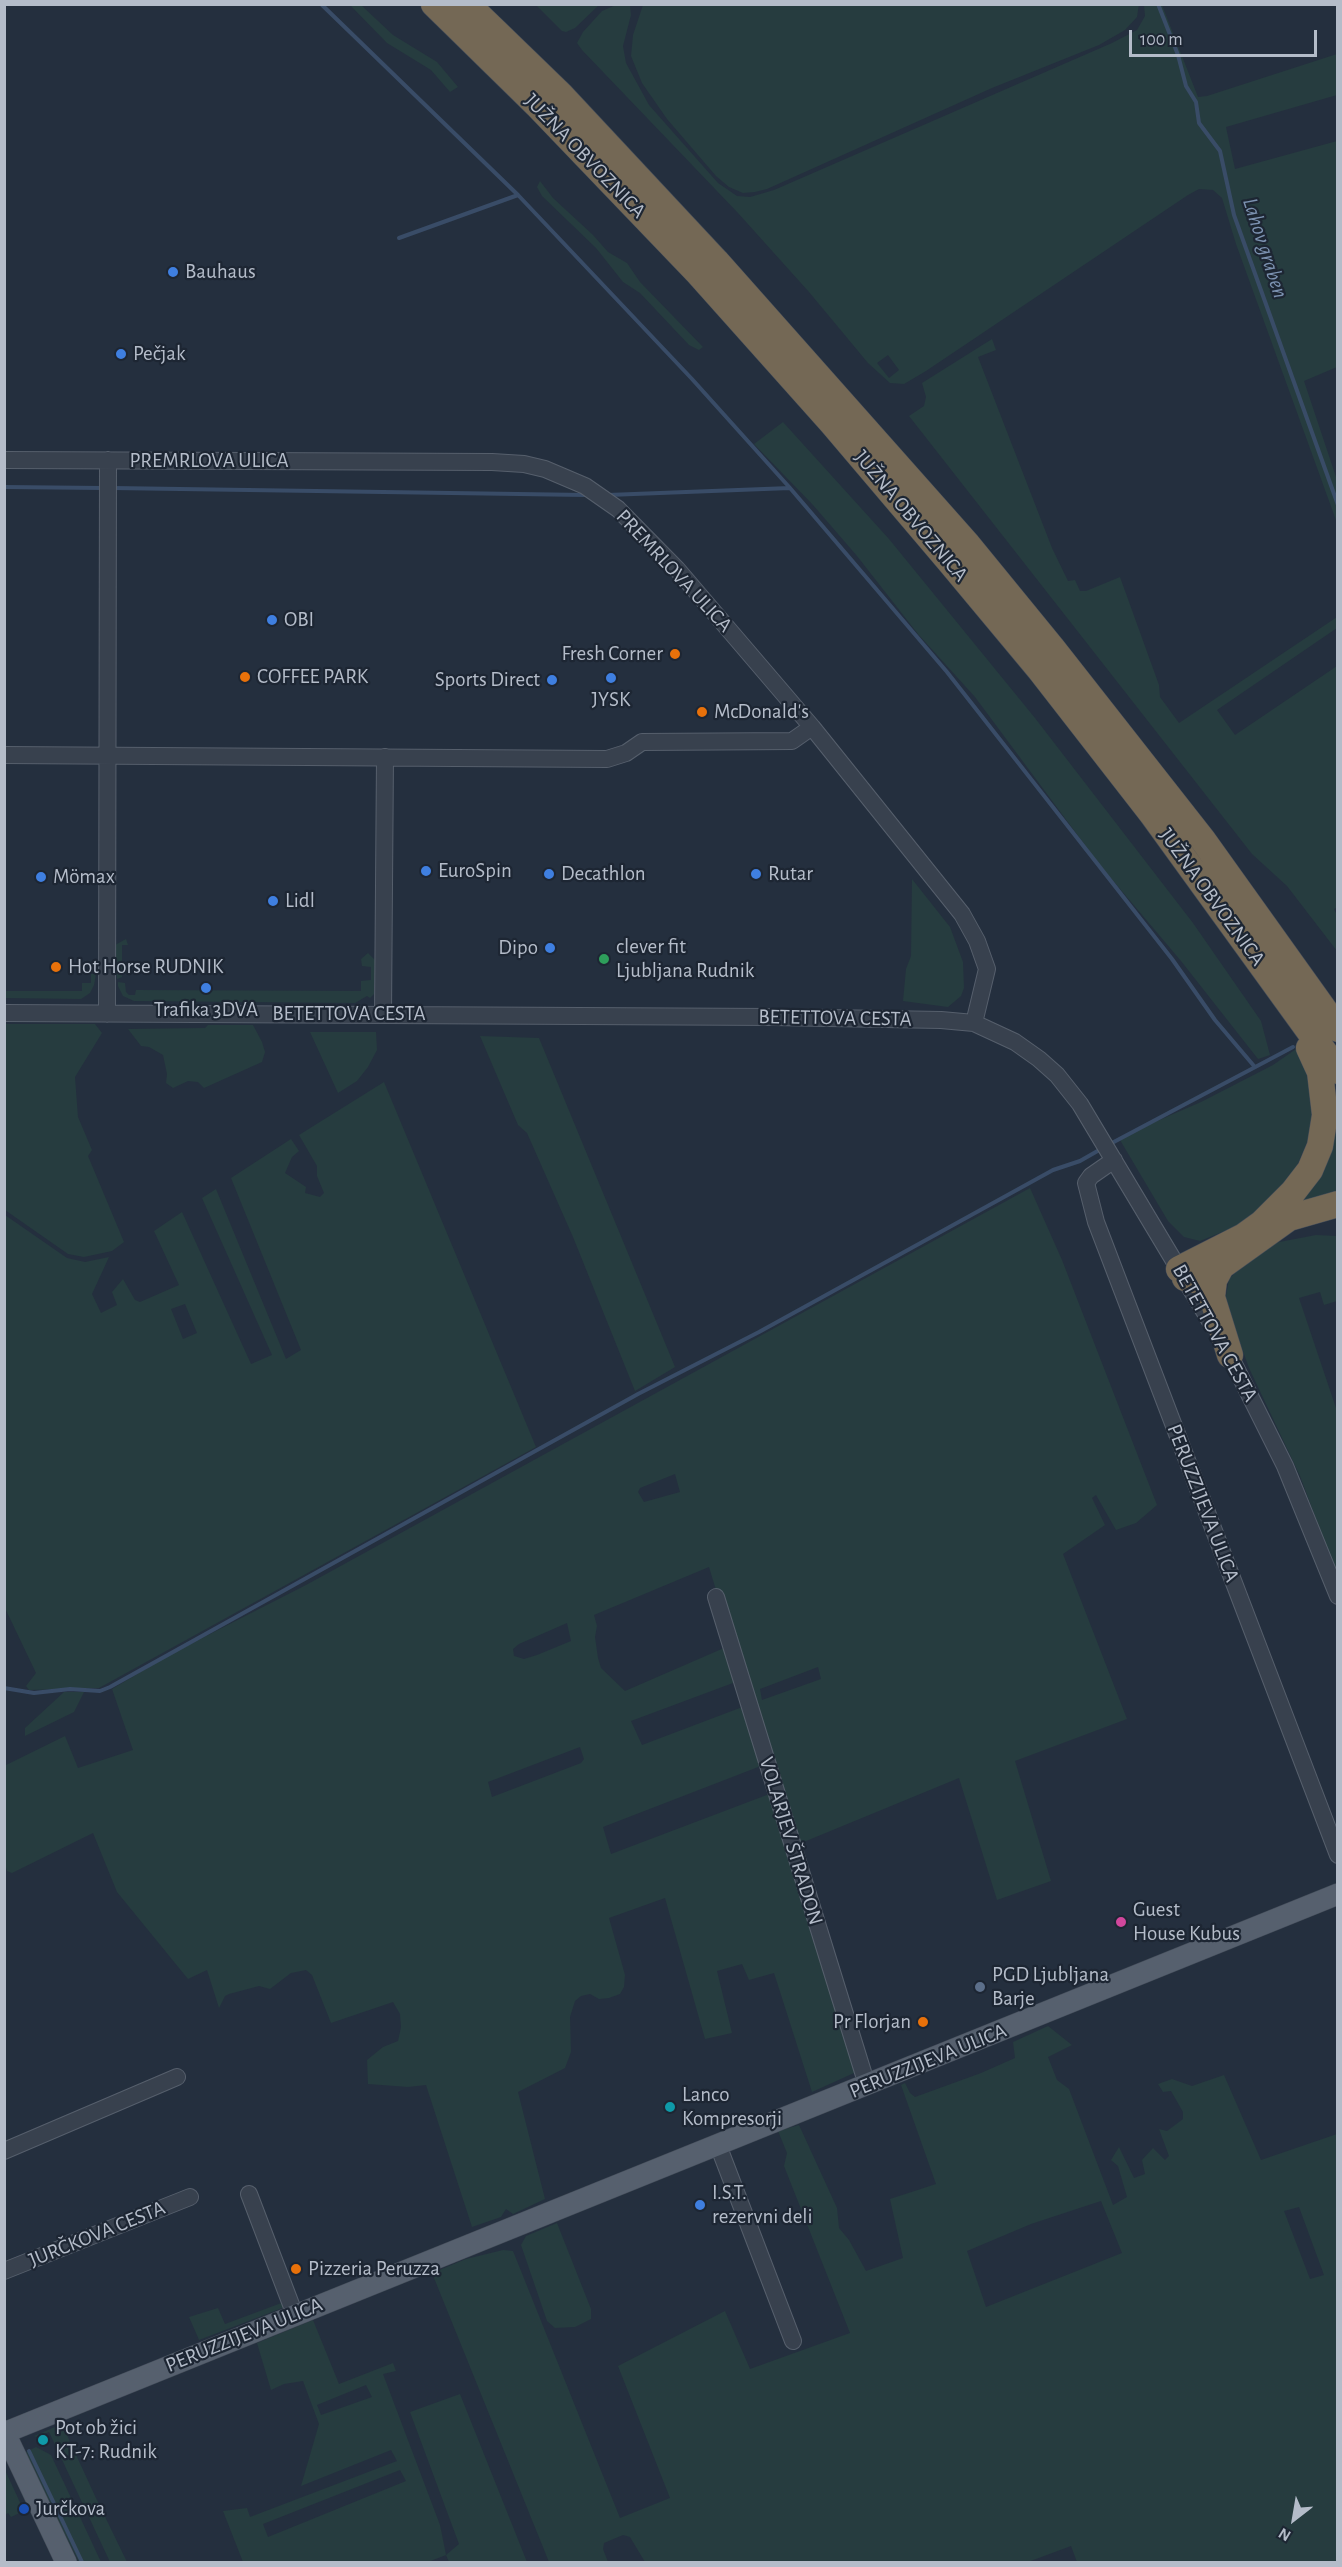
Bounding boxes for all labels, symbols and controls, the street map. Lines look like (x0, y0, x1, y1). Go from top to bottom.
scale bar (1132, 18, 1320, 56)
text: 100 m (1140, 31, 1183, 49)
street label: JUŽNA OBVOZNICA (519, 88, 651, 224)
water label: Lahov graben (1236, 194, 1294, 302)
place label: Bauhaus (185, 259, 256, 285)
marker: Bauhaus (166, 265, 180, 279)
place label: Pečjak (133, 341, 186, 367)
marker: Pečjak (114, 347, 128, 361)
street label: JUŽNA OBVOZNICA (849, 445, 973, 587)
street label: PREMRLOVA ULICA (129, 448, 289, 474)
street label: PREMRLOVA ULICA (611, 504, 737, 638)
place label: OBI (284, 607, 314, 633)
marker: OBI (265, 613, 279, 627)
place label: Fresh Corner (561, 641, 663, 667)
marker: Fresh Corner (668, 647, 682, 661)
place label: COFFEE PARK (257, 664, 368, 690)
place label: Sports Direct (435, 667, 540, 693)
marker: COFFEE PARK (238, 670, 252, 684)
marker: JYSK (604, 671, 618, 685)
marker: Sports Direct (545, 673, 559, 687)
place label: JYSK (591, 687, 631, 713)
place label: McDonald's (714, 699, 809, 725)
marker: McDonald's (695, 705, 709, 719)
street label: JUŽNA OBVOZNICA (1154, 823, 1270, 971)
place label: EuroSpin (438, 858, 512, 884)
place label: Decathlon (561, 861, 646, 887)
place label: Rutar (768, 861, 813, 887)
place label: Mömax (53, 864, 115, 890)
marker: EuroSpin (419, 864, 433, 878)
marker: Decathlon (542, 867, 556, 881)
marker: Rutar (749, 867, 763, 881)
marker: Mömax (34, 870, 48, 884)
place label: Lidl (285, 888, 315, 914)
marker: Lidl (266, 894, 280, 908)
place label: clever fit Ljubljana Rudnik (616, 934, 754, 984)
place label: Dipo (498, 935, 538, 961)
marker: Dipo (543, 941, 557, 955)
marker: clever fit Ljubljana Rudnik (597, 952, 611, 966)
place label: Hot Horse RUDNIK (68, 954, 224, 980)
marker: Hot Horse RUDNIK (49, 960, 63, 974)
marker: Trafika 3DVA (199, 981, 213, 995)
place label: Trafika 3DVA (154, 997, 258, 1023)
street label: BETETTOVA CESTA (272, 1001, 426, 1027)
street label: BETETTOVA CESTA (758, 1004, 912, 1032)
street label: BETETTOVA CESTA (1167, 1260, 1263, 1406)
street label: PERUZZIJEVA ULICA (1161, 1421, 1245, 1585)
street label: VOLARJEV ŠTRADON (753, 1754, 829, 1928)
place label: Guest House Kubus (1133, 1897, 1240, 1947)
marker: Guest House Kubus (1114, 1915, 1128, 1929)
place label: PGD Ljubljana Barje (992, 1962, 1109, 2012)
marker: PGD Ljubljana Barje (973, 1980, 987, 1994)
place label: Pr Florjan (833, 2009, 911, 2035)
marker: Pr Florjan (916, 2015, 930, 2029)
street label: PERUZZIJEVA ULICA (846, 2018, 1010, 2104)
place label: Lanco Kompresorji (682, 2082, 782, 2132)
marker: Lanco Kompresorji (663, 2100, 677, 2114)
place label: I.S.T. rezervni deli (712, 2180, 813, 2230)
street label: JURČKOVA CESTA (25, 2195, 169, 2273)
marker: I.S.T. rezervni deli (693, 2198, 707, 2212)
place label: Pizzeria Peruzza (308, 2256, 440, 2282)
marker: Pizzeria Peruzza (289, 2262, 303, 2276)
street label: PERUZZIJEVA ULICA (162, 2292, 326, 2378)
place label: Pot ob žici KT-7: Rudnik (55, 2415, 157, 2465)
marker: Pot ob žici KT-7: Rudnik (36, 2433, 50, 2447)
north arrow (1264, 2489, 1324, 2549)
place label: Jurčkova (36, 2496, 105, 2522)
marker: Jurčkova (17, 2502, 31, 2516)
text: N (1276, 2525, 1294, 2544)

